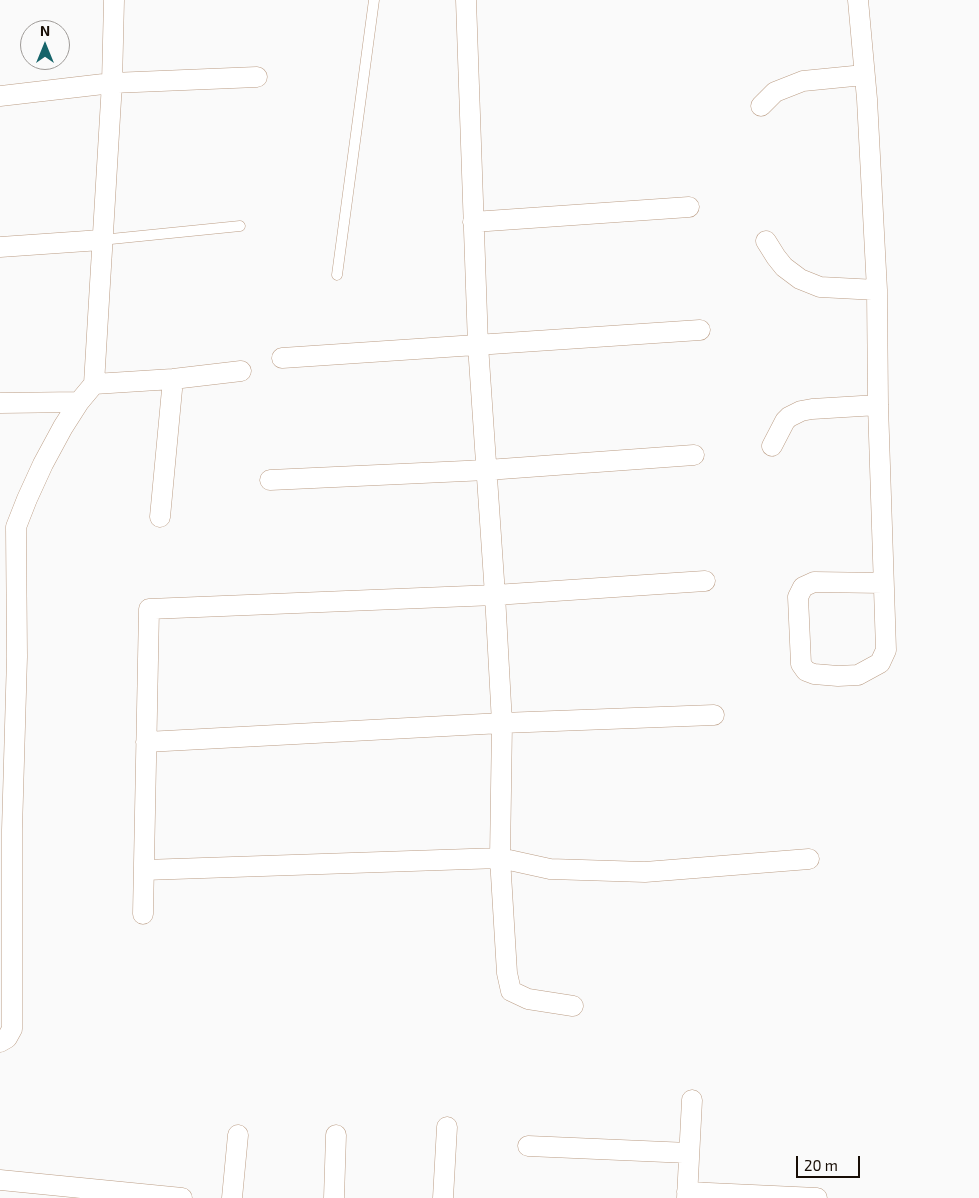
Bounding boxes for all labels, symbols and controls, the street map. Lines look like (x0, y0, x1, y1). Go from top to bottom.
north arrow (20, 20, 70, 70)
text: N (40, 22, 50, 39)
scale bar (799, 1146, 863, 1178)
text: 20 m (804, 1156, 838, 1174)

